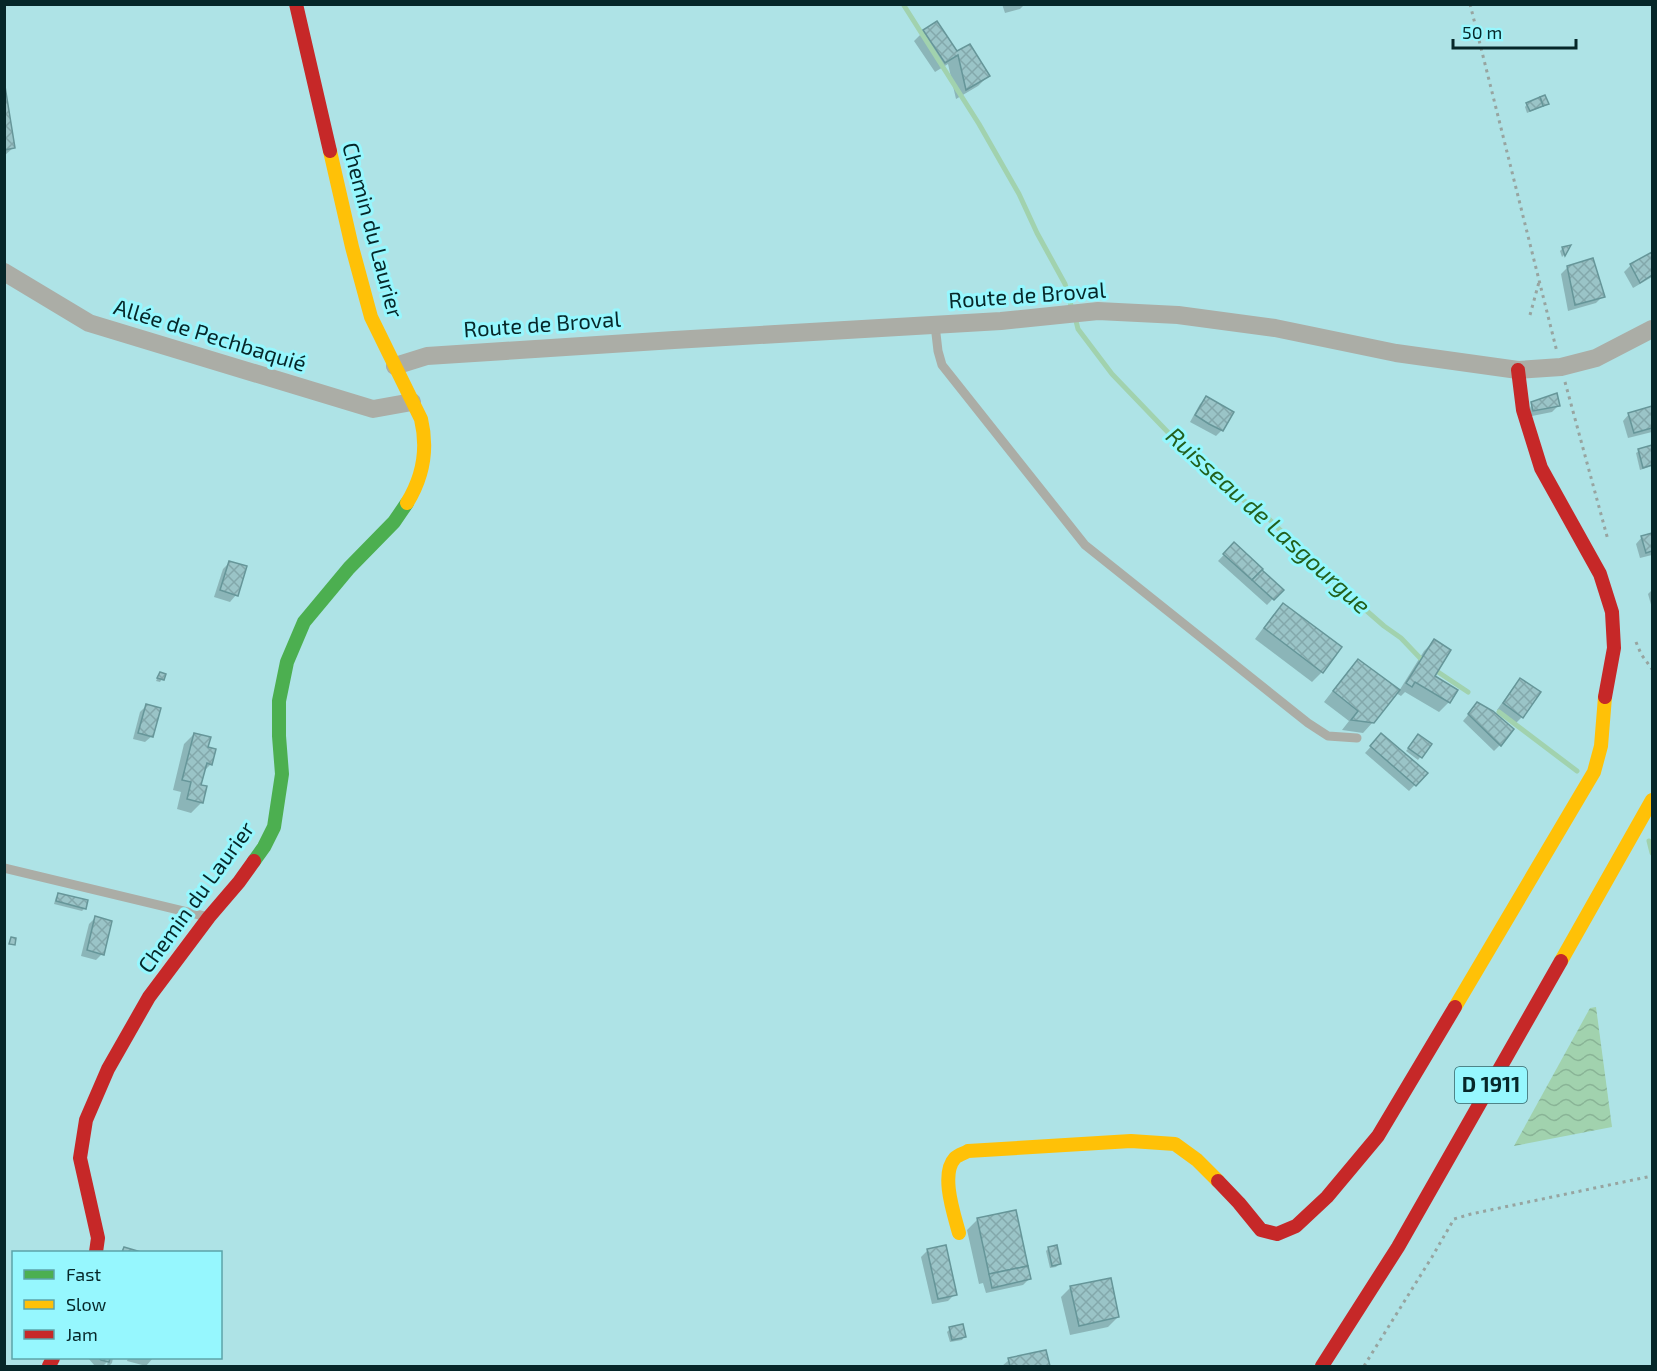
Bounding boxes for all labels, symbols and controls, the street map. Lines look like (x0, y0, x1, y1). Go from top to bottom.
scale bar (1453, 12, 1576, 50)
text: 50 m (1462, 21, 1502, 43)
street label: Chemin du Laurier (338, 139, 410, 320)
street label: Route de Broval (947, 276, 1107, 312)
street label: Allée de Pechbaquié (111, 292, 310, 376)
street label: Route de Broval (462, 305, 622, 341)
water label: Ruisseau de Lasgourgue (1161, 421, 1377, 619)
street label: Chemin du Laurier (132, 816, 259, 977)
road number: D 1911 (1455, 1067, 1527, 1103)
legend (12, 1251, 222, 1359)
text: Fast (66, 1263, 101, 1285)
text: Slow (66, 1293, 107, 1315)
text: Jam (66, 1323, 98, 1345)

